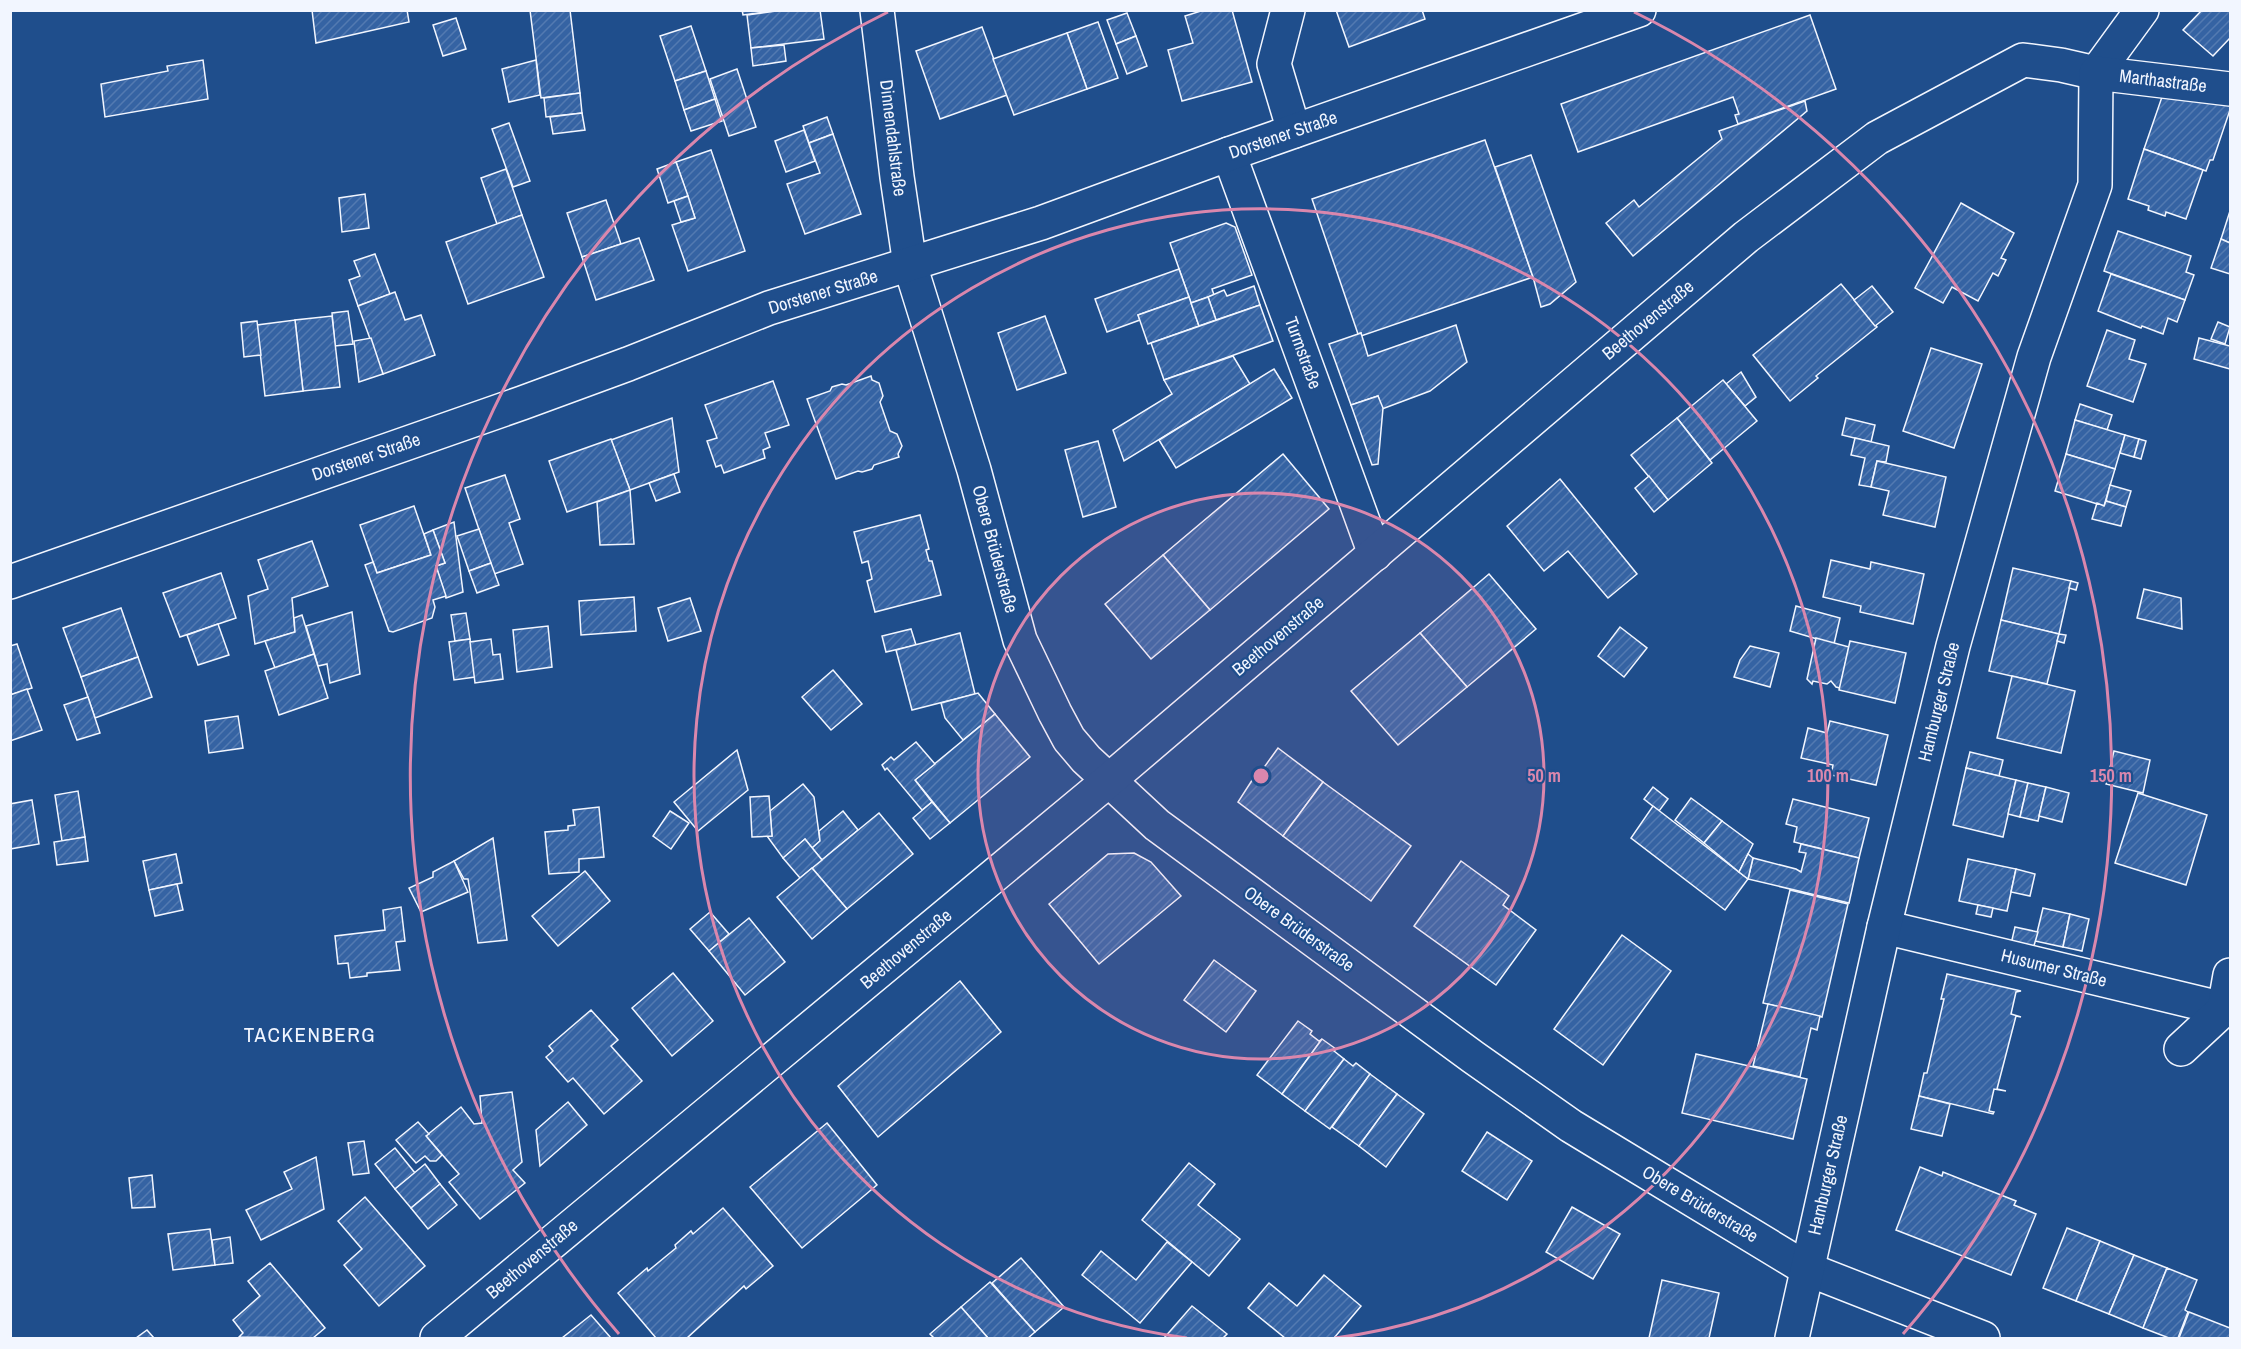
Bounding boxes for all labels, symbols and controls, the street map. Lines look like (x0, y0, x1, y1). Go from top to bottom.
street label: Marthastraße (2118, 63, 2208, 98)
street label: Dinnendahlstraße (874, 78, 913, 198)
street label: Dorstener Straße (1225, 104, 1340, 165)
street label: Dorstener Straße (765, 263, 881, 320)
street label: Beethovenstraße (1597, 274, 1699, 365)
street label: Turmstraße (1279, 313, 1328, 392)
street label: Dorstener Straße (308, 426, 423, 487)
street label: Obere Brüderstraße (966, 482, 1025, 616)
street label: Beethovenstraße (1227, 590, 1329, 681)
street label: Hamburger Straße (1912, 640, 1965, 764)
text: 50 m (1527, 763, 1561, 788)
text: 100 m (1807, 763, 1849, 788)
text: 150 m (2090, 763, 2132, 788)
centre of rings (1251, 766, 1271, 786)
street label: Obere Brüderstraße (1239, 880, 1360, 977)
street label: Beethovenstraße (855, 903, 957, 994)
street label: Husumer Straße (1999, 942, 2110, 993)
district label: TACKENBERG (244, 1020, 376, 1049)
street label: Hamburger Straße (1802, 1113, 1853, 1237)
street label: Obere Brüderstraße (1638, 1159, 1763, 1248)
street label: Beethovenstraße (481, 1213, 583, 1304)

